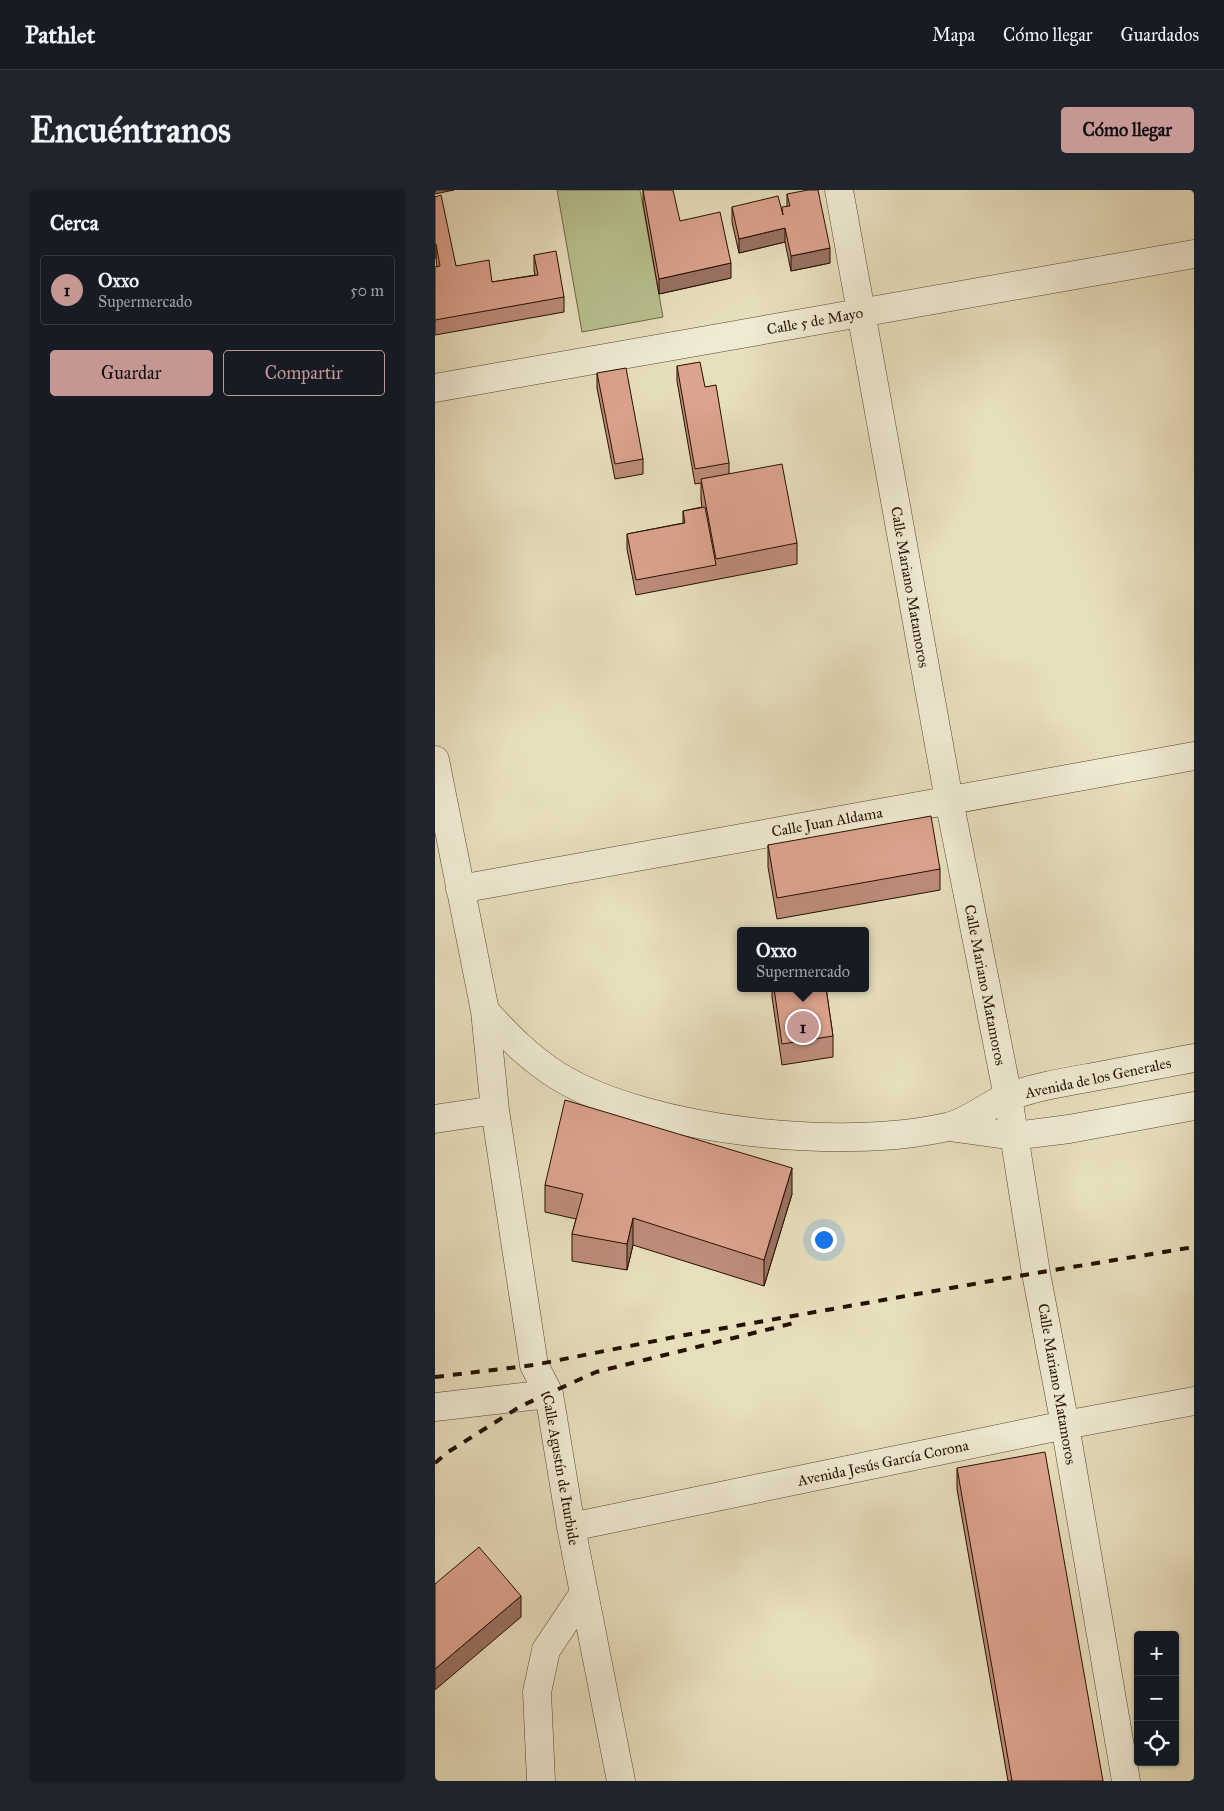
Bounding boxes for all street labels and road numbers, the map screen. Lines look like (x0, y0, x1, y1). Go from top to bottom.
street label: Calle 5 de Mayo (765, 304, 865, 338)
street label: Calle Mariano Matamoros (887, 505, 933, 669)
street label: Calle Juan Aldama (770, 803, 885, 842)
street label: Calle Mariano Matamoros (961, 903, 1009, 1067)
street label: Avenida de los Generales (1022, 1054, 1173, 1102)
street label: Calle Mariano Matamoros (1034, 1302, 1080, 1466)
street label: Calle Agustín de Iturbide (539, 1393, 583, 1547)
street label: Avenida Jesús García Corona (795, 1436, 971, 1491)

